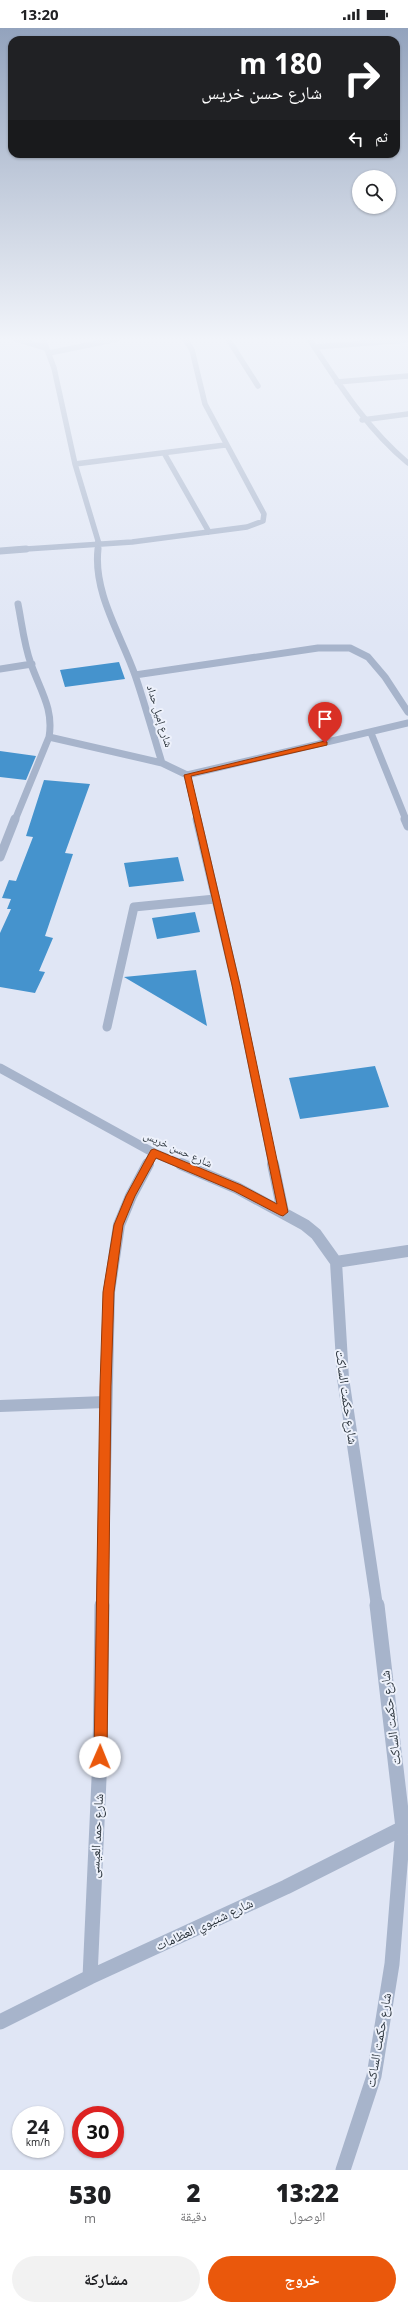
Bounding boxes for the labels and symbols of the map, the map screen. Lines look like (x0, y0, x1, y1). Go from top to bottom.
street label: شارع إميل حداد (143, 683, 177, 749)
pin (308, 702, 342, 743)
street label: شارع حسن خريس (141, 1127, 215, 1170)
street label: شارع حكمت الساكت (330, 1348, 363, 1446)
street label: شارع حكمت الساكت (375, 1669, 406, 1766)
position arrow (79, 1736, 121, 1778)
street label: شارع حمد العيسى (85, 1793, 108, 1879)
street label: شارع شتيوي العظامات (152, 1894, 257, 1957)
street label: شارع حكمت الساكت (361, 1991, 396, 2089)
speed limit sign: 30 (72, 2106, 124, 2158)

